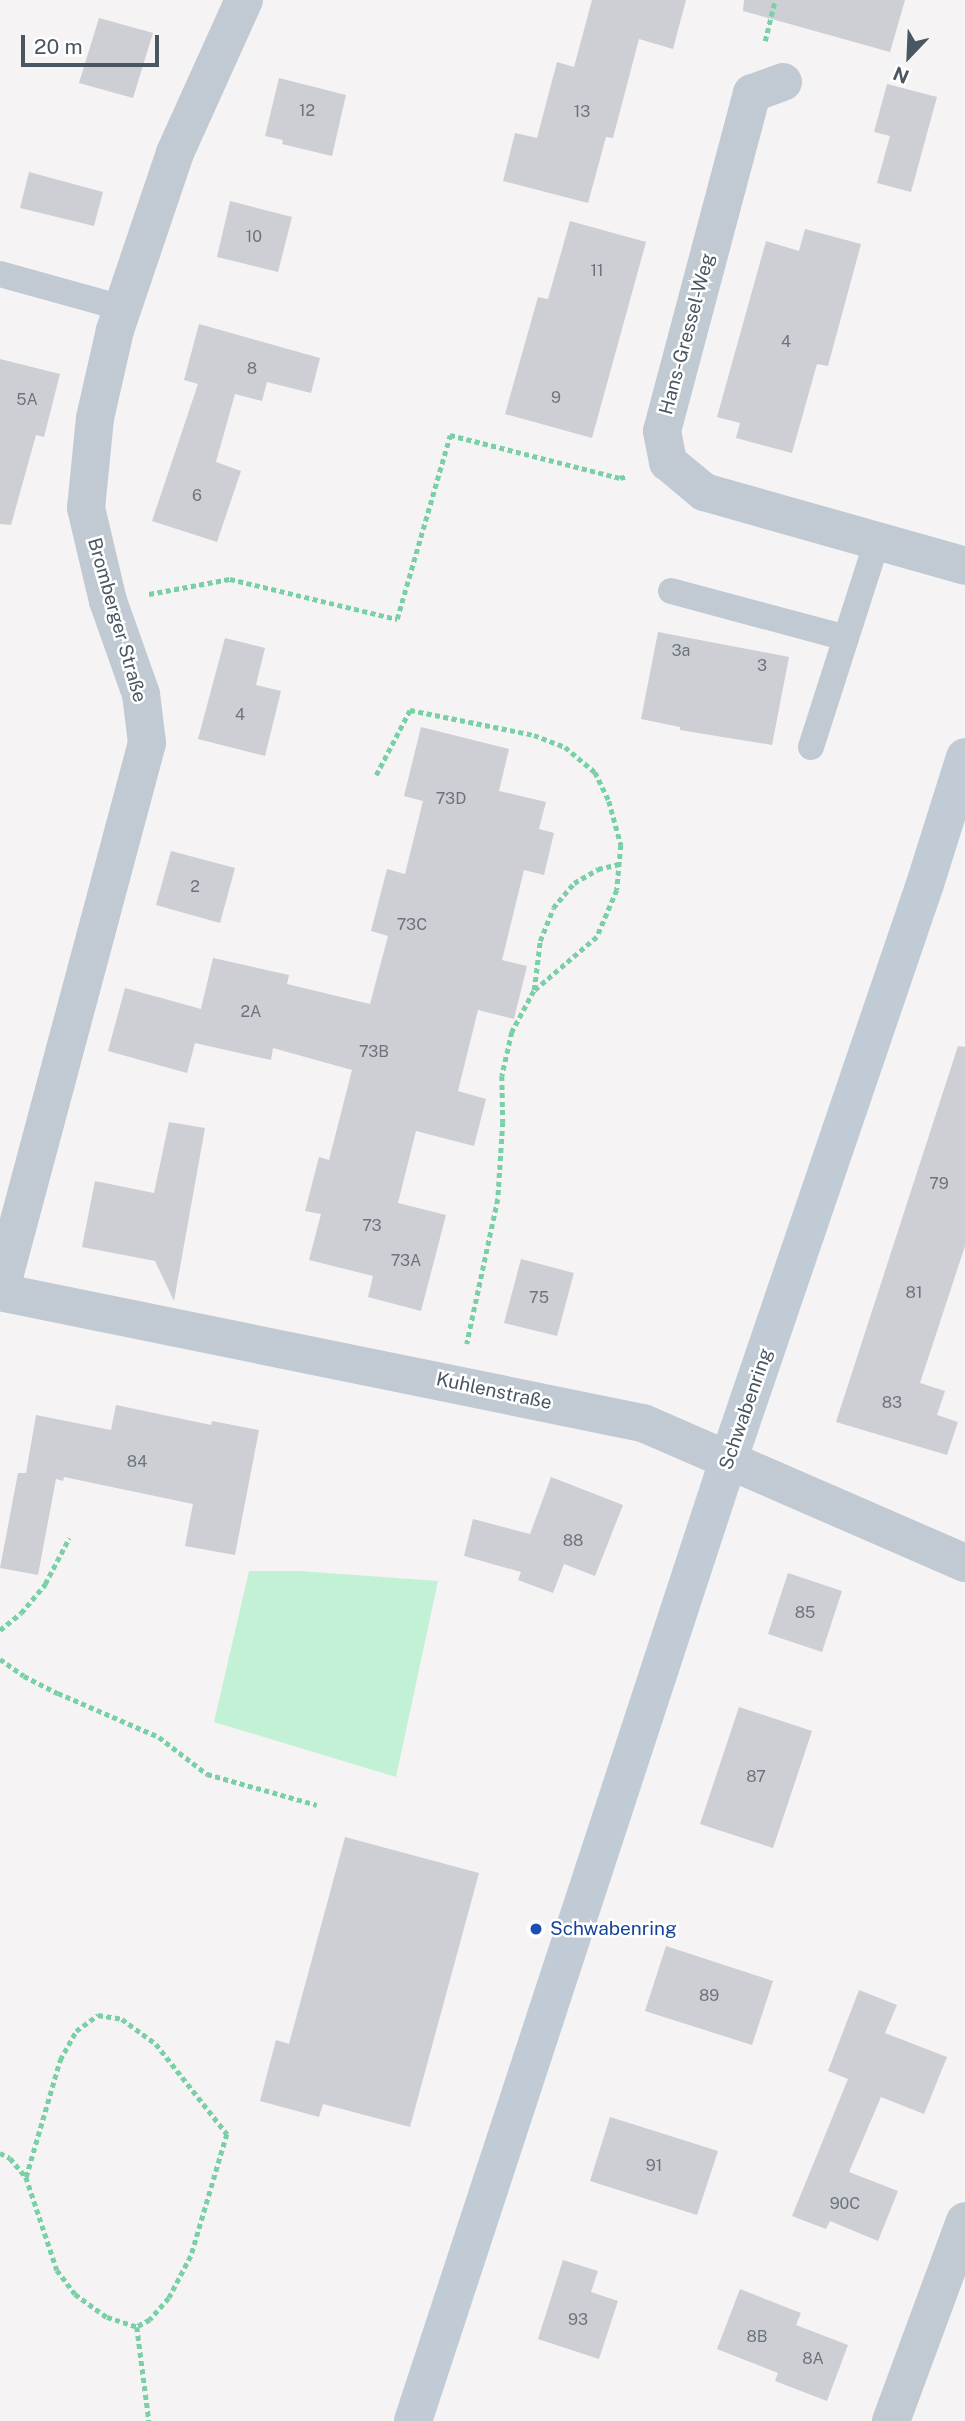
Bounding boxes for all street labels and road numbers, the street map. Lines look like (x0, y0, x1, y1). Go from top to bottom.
street label: Hans-Gressel-Weg (654, 251, 720, 417)
street label: Bromberger Straße (83, 535, 151, 705)
street label: Schwabenring (715, 1345, 777, 1473)
street label: Kuhlenstraße (434, 1368, 554, 1414)

